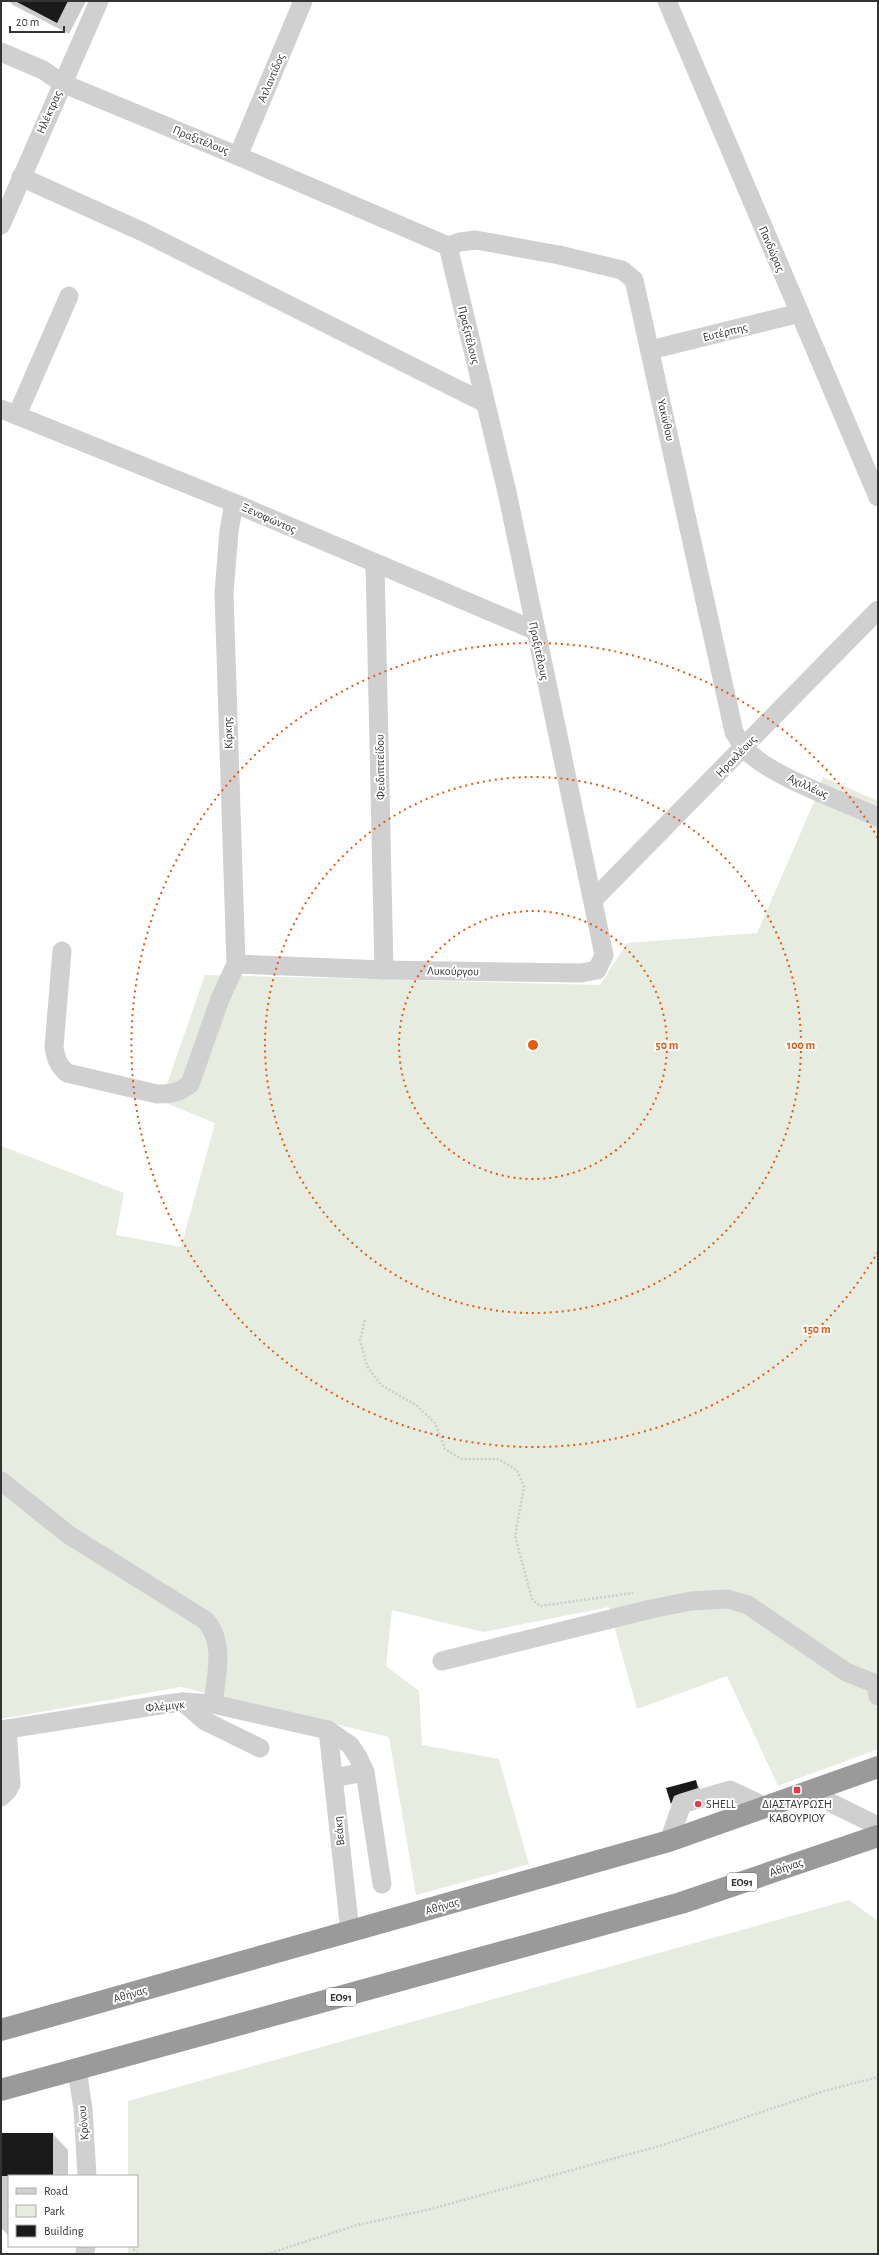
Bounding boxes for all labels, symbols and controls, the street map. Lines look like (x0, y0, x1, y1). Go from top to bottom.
scale bar (10, 8, 64, 34)
text: 20 m (16, 16, 39, 28)
street label: Ατλαντίδος (255, 52, 288, 104)
street label: Ηλέκτρας (34, 88, 65, 136)
street label: Πραξιτέλους (171, 123, 231, 158)
street label: Πανδώρας (756, 224, 787, 274)
street label: Πραξιτέλους (455, 305, 482, 366)
street label: Ευτέρπης (702, 321, 749, 344)
street label: Υακίνθου (655, 398, 677, 442)
street label: Ξενοφώντος (240, 501, 298, 536)
street label: Πραξιτέλους (526, 621, 551, 682)
street label: Κίρκης (221, 717, 236, 749)
street label: Ηρακλέους (713, 733, 760, 780)
street label: Φειδιππείδου (373, 734, 387, 800)
street label: Αχιλλέως (785, 771, 830, 802)
street label: Λυκούργου (427, 965, 479, 977)
centre of rings (526, 1038, 540, 1052)
text: 50 m (656, 1039, 679, 1051)
text: 100 m (787, 1039, 815, 1051)
text: 150 m (803, 1323, 831, 1335)
street label: Φλέμιγκ (145, 1698, 186, 1714)
marker: ΔΙΑΣΤΑΥΡΩΣΗ ΚΑΒΟΥΡΙΟΥ (792, 1785, 802, 1795)
place label: SHELL (706, 1798, 736, 1810)
place label: ΔΙΑΣΤΑΥΡΩΣΗ ΚΑΒΟΥΡΙΟΥ (762, 1798, 832, 1824)
marker: SHELL (693, 1799, 703, 1809)
street label: Βεάκη (331, 1816, 347, 1846)
street label: Αθήνας (768, 1856, 805, 1879)
road number: ΕΟ91 (727, 1873, 757, 1891)
street label: Αθήνας (424, 1895, 461, 1918)
street label: Αθήνας (112, 1983, 149, 2006)
road number: ΕΟ91 (326, 1988, 356, 2006)
street label: Κρόνου (76, 2105, 90, 2141)
legend (8, 2175, 138, 2247)
text: Road (44, 2185, 68, 2197)
text: Park (44, 2205, 65, 2217)
text: Building (44, 2225, 84, 2237)

